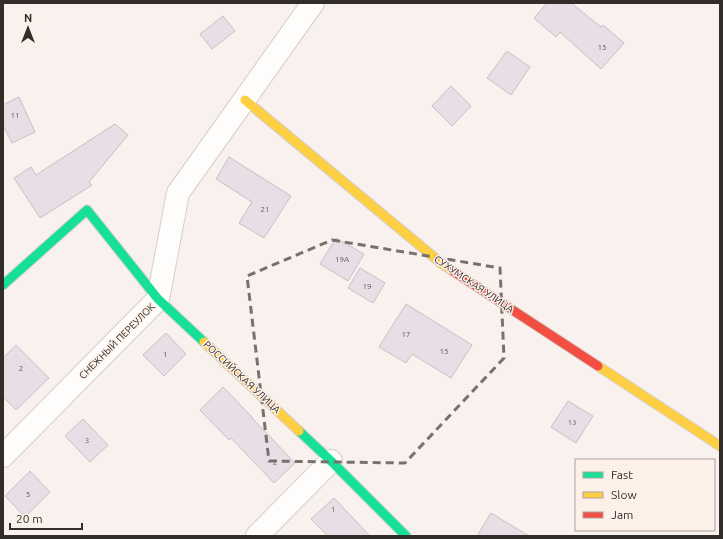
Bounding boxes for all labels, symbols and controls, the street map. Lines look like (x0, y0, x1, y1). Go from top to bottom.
north arrow (8, 8, 48, 48)
text: N (24, 12, 32, 24)
house number: 15 (597, 43, 607, 52)
house number: 11 (10, 111, 20, 120)
house number: 21 (260, 205, 270, 214)
street label: СУХУМСКАЯ УЛИЦА (432, 253, 516, 315)
house number: 19А (335, 255, 350, 264)
house number: 19 (362, 282, 372, 291)
street label: СНЕЖНЫЙ ПЕРЕУЛОК (77, 301, 157, 381)
house number: 17 (401, 330, 411, 339)
street label: РОССИЙСКАЯ УЛИЦА (201, 339, 283, 416)
house number: 15 (439, 347, 449, 356)
house number: 1 (163, 350, 167, 359)
house number: 2 (19, 364, 23, 373)
house number: 13 (567, 418, 577, 427)
house number: 3 (85, 436, 89, 445)
house number: 2 (273, 458, 277, 467)
legend (575, 459, 715, 531)
text: Fast (611, 468, 633, 481)
text: Slow (611, 488, 637, 501)
house number: 5 (26, 490, 30, 499)
scale bar (10, 505, 82, 531)
house number: 1 (331, 505, 335, 514)
text: Jam (611, 508, 633, 521)
text: 20 m (16, 512, 43, 525)

